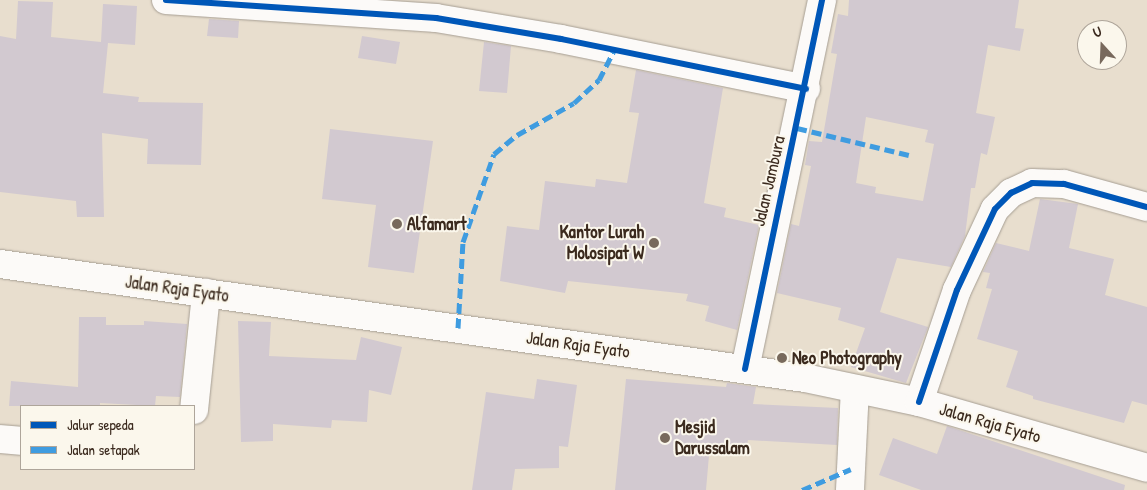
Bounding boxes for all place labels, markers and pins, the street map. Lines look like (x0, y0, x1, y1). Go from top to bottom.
place label: Alfamart (407, 213, 467, 235)
marker: Alfamart (391, 218, 403, 230)
place label: Kantor Lurah Molosipat W (559, 222, 644, 264)
marker: Kantor Lurah Molosipat W (648, 237, 660, 249)
place label: Neo Photography (792, 347, 902, 369)
marker: Neo Photography (776, 352, 788, 364)
place label: Mesjid Darussalam (675, 417, 750, 459)
marker: Mesjid Darussalam (659, 432, 671, 444)

